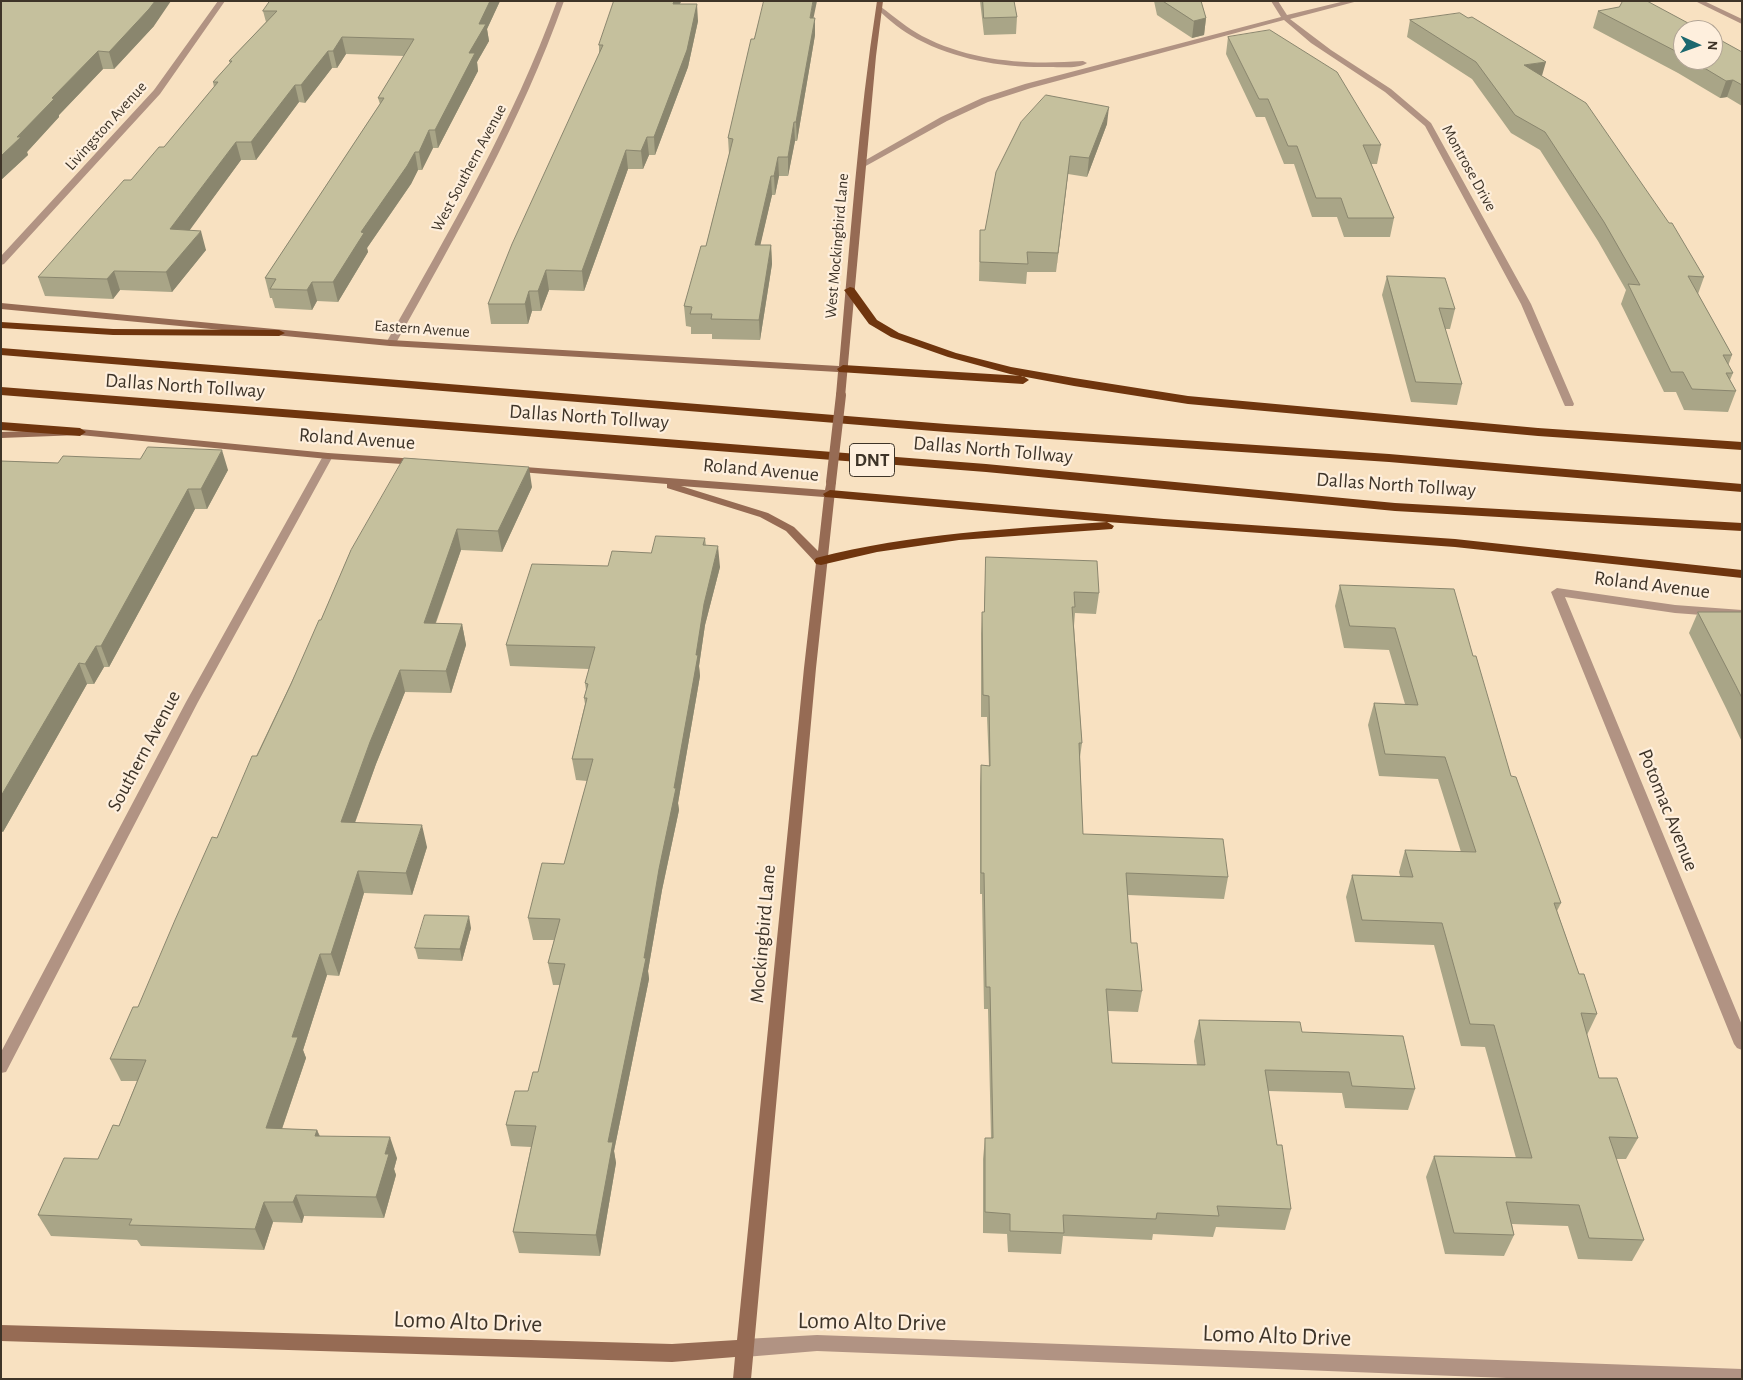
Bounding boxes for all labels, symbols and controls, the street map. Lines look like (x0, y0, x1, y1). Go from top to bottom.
north arrow (1673, 20, 1723, 70)
text: N (1705, 40, 1719, 51)
street label: Livingston Avenue (61, 78, 151, 174)
street label: West Southern Avenue (427, 101, 511, 235)
street label: Montrose Drive (1437, 122, 1501, 214)
street label: West Mockingbird Lane (821, 173, 853, 319)
street label: Eastern Avenue (374, 316, 470, 342)
street label: Dallas North Tollway (104, 368, 266, 404)
street label: Dallas North Tollway (508, 399, 670, 435)
street label: Roland Avenue (298, 423, 416, 455)
street label: Dallas North Tollway (912, 431, 1074, 469)
road number: DNT (850, 444, 894, 476)
street label: Roland Avenue (702, 453, 820, 487)
street label: Dallas North Tollway (1315, 467, 1477, 503)
street label: Roland Avenue (1593, 566, 1711, 604)
street label: Southern Avenue (102, 686, 186, 816)
street label: Potomac Avenue (1633, 745, 1703, 875)
street label: Mockingbird Lane (745, 864, 781, 1004)
street label: Lomo Alto Drive (393, 1305, 543, 1339)
street label: Lomo Alto Drive (797, 1306, 947, 1338)
street label: Lomo Alto Drive (1202, 1319, 1352, 1353)

